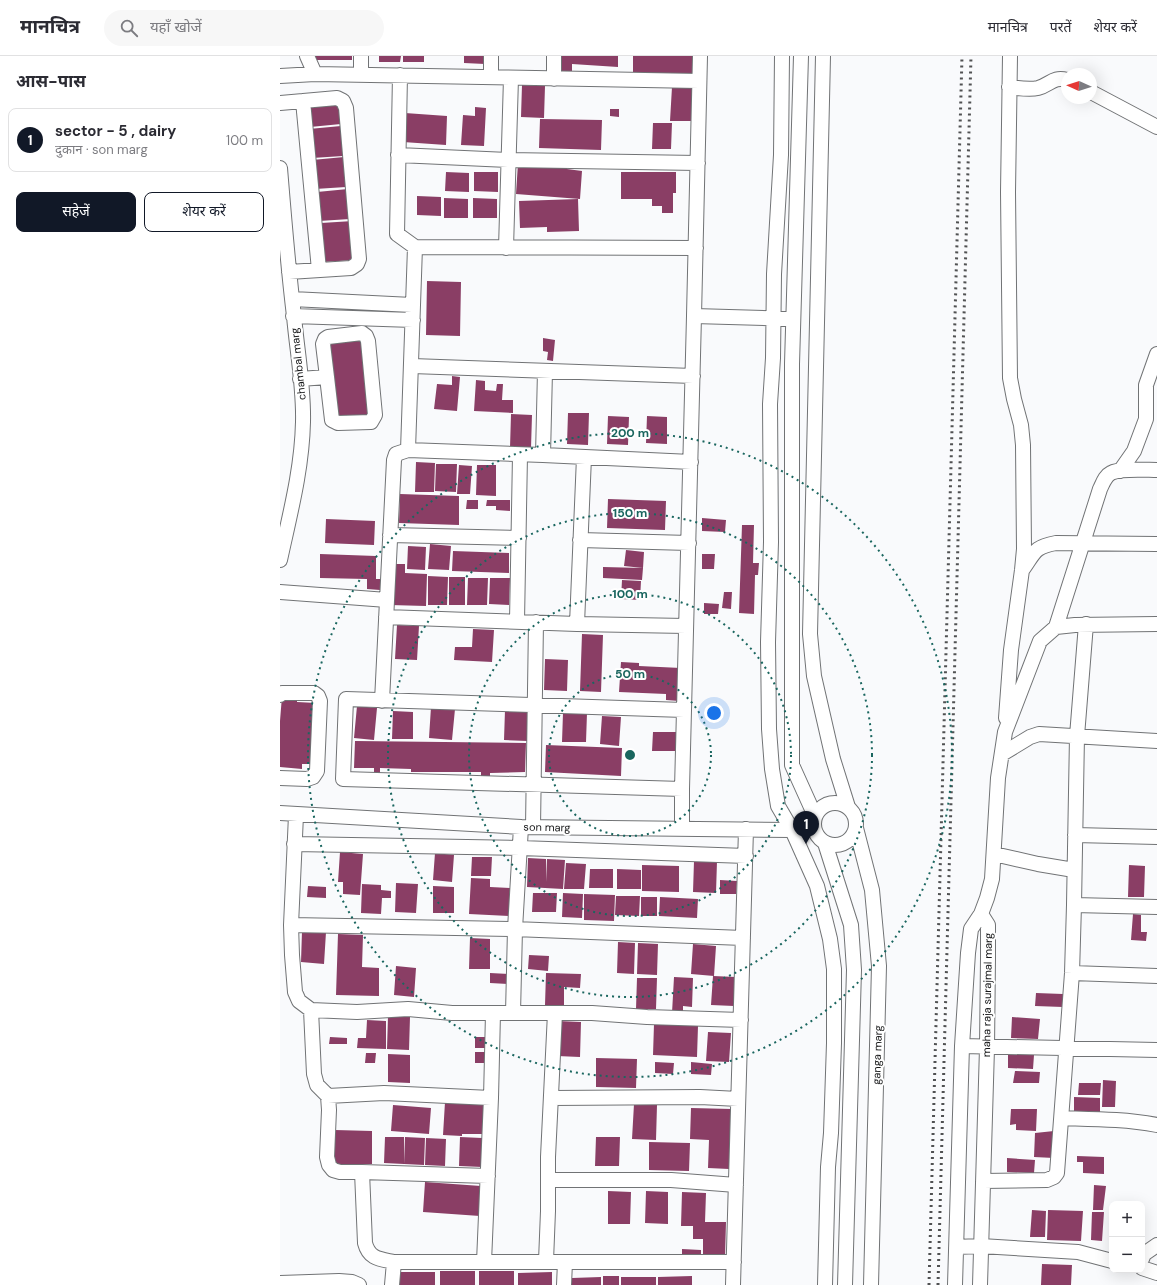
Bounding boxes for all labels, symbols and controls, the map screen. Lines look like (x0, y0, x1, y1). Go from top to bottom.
search box (104, 10, 384, 46)
text: मानचित्र (20, 14, 80, 39)
icon: search (118, 17, 140, 39)
text: यहाँ खोजें (150, 17, 202, 37)
text: मानचित्र (988, 18, 1028, 36)
text: परतें (1050, 18, 1071, 36)
text: शेयर करें (1093, 18, 1137, 36)
north arrow (1061, 68, 1097, 104)
text: आस-पास (16, 70, 86, 92)
text: sector - 5 , dairy (55, 121, 176, 141)
text: 1 (28, 132, 32, 149)
text: 100 m (226, 132, 263, 149)
text: दुकान · son marg (55, 141, 148, 158)
button: सहेजें (16, 192, 136, 232)
button: शेयर करें (144, 192, 264, 232)
street label: chambal marg (287, 327, 309, 401)
text: 200 m (611, 425, 649, 441)
text: 150 m (613, 505, 647, 521)
text: 100 m (612, 586, 648, 602)
text: 50 m (615, 666, 645, 682)
your location (704, 703, 724, 723)
centre of rings (623, 748, 637, 762)
pin: 1 (793, 811, 819, 844)
street label: son marg (523, 820, 571, 834)
street label: maha raja surajmal marg (979, 933, 995, 1057)
street label: ganga marg (869, 1025, 885, 1085)
map controls (1109, 1201, 1145, 1273)
button: + (1109, 1201, 1145, 1237)
button: − (1109, 1237, 1145, 1273)

